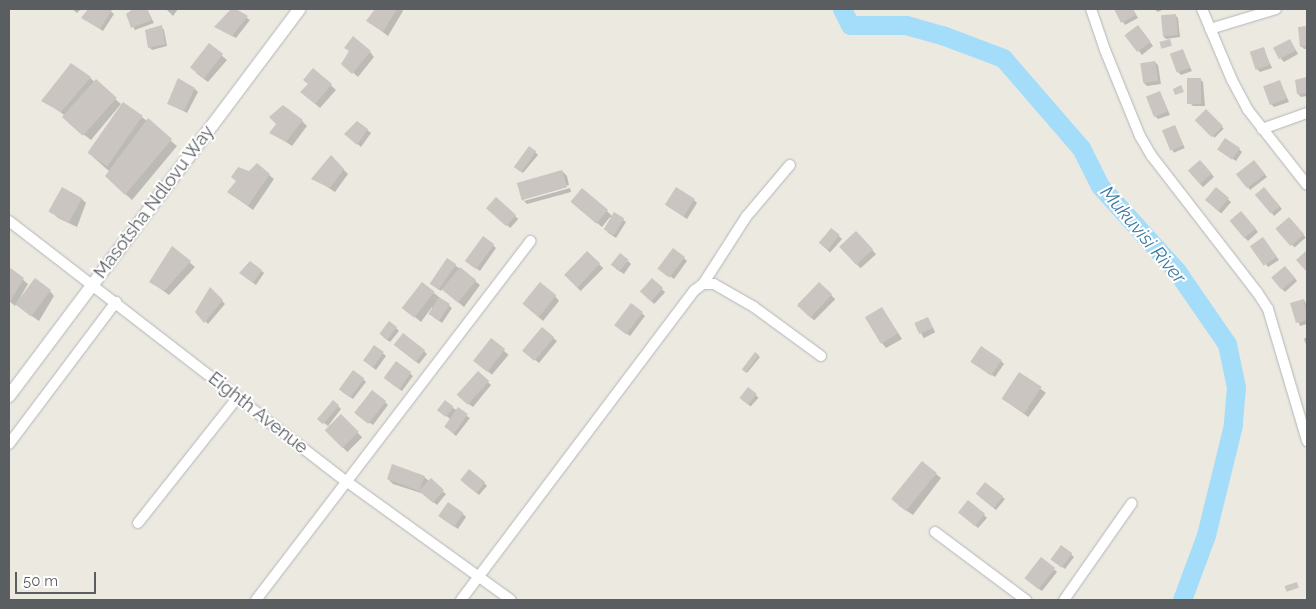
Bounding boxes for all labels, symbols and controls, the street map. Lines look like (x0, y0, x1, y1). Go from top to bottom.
street label: Masotsha Ndlovu Way (89, 121, 219, 283)
water label: Mukuvisi River (1096, 182, 1190, 288)
street label: Eighth Avenue (204, 367, 312, 459)
scale bar (18, 562, 99, 594)
text: 50 m (23, 572, 58, 590)

